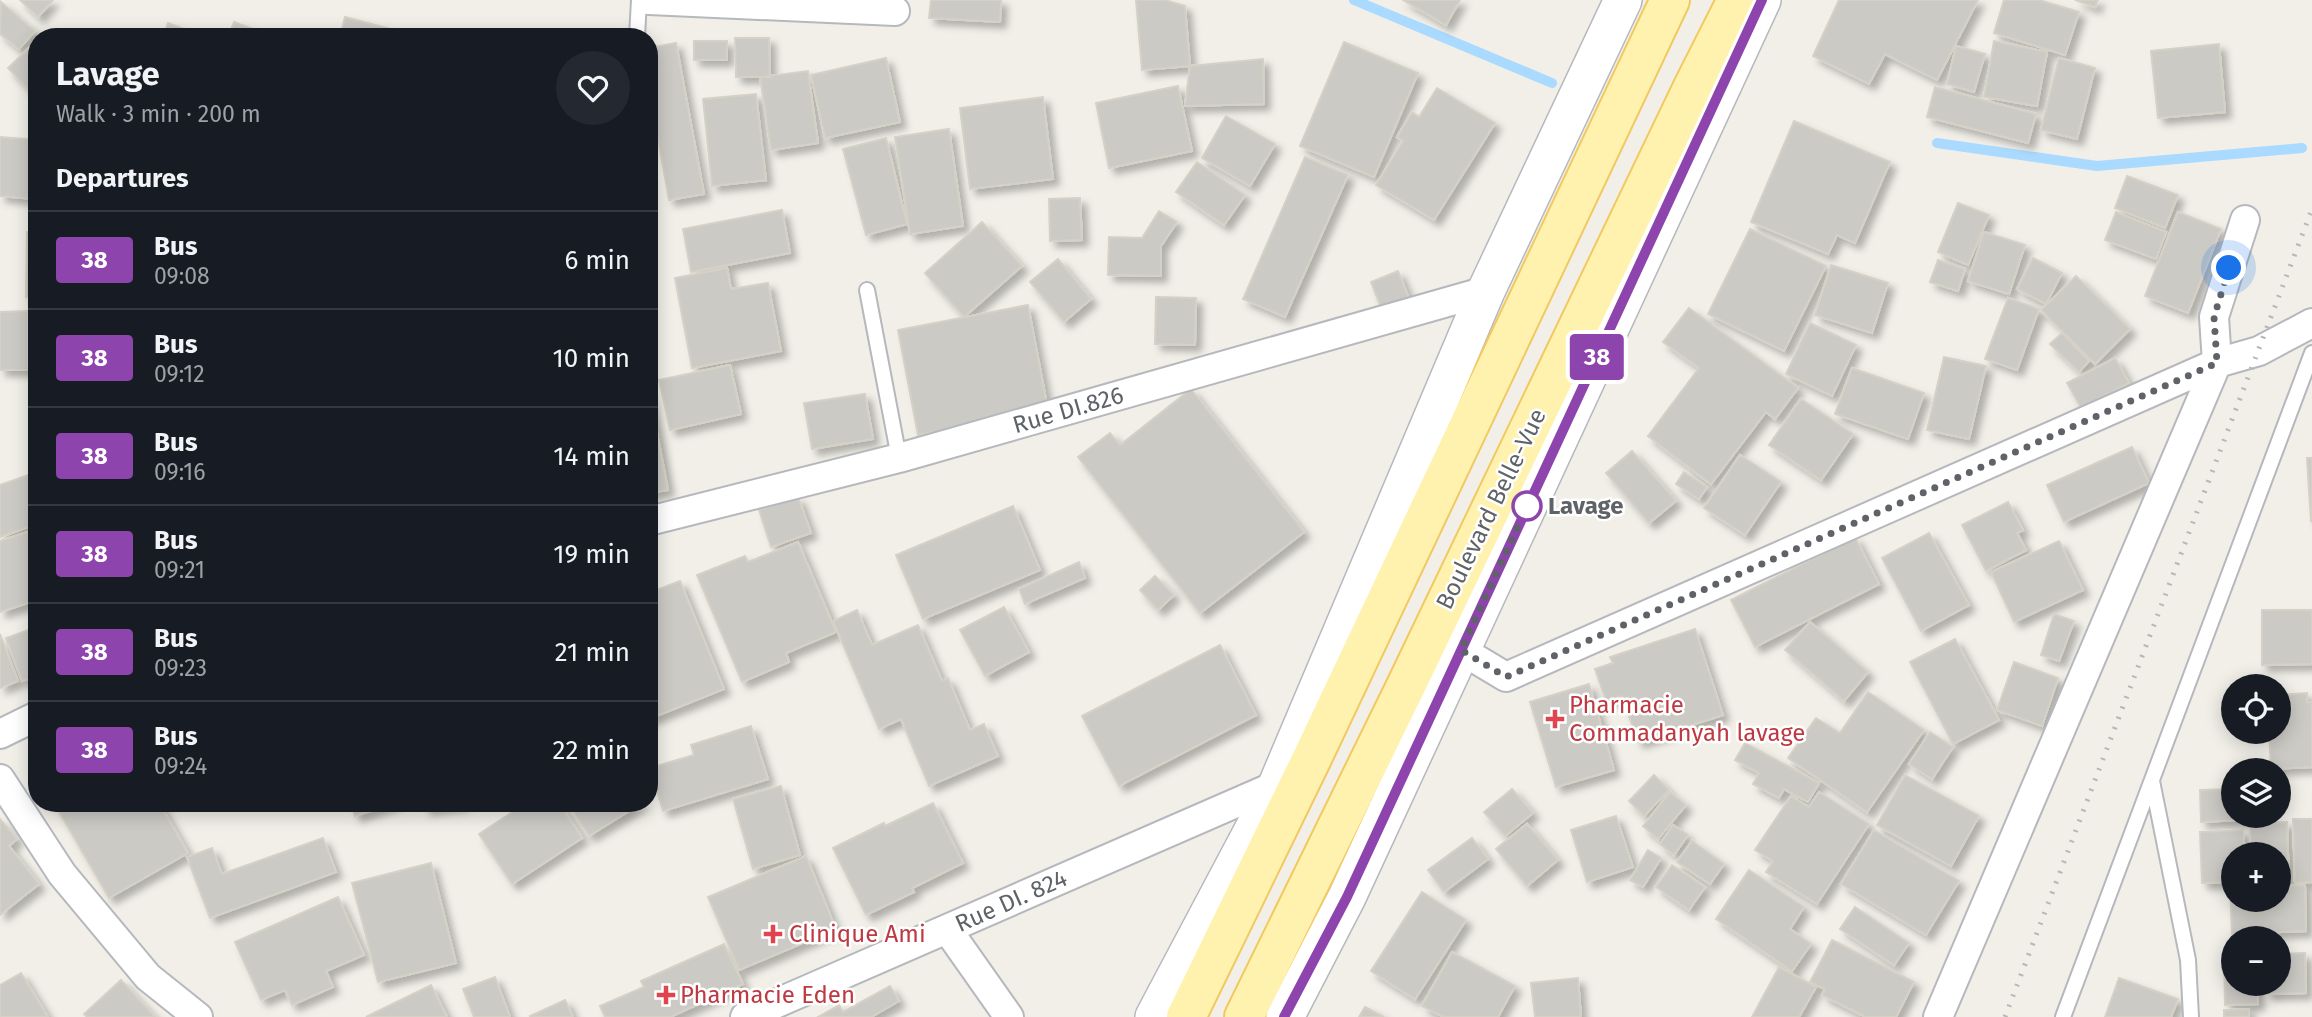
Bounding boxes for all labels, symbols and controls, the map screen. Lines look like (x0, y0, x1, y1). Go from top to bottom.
button: heart (556, 51, 630, 125)
text: Lavage (56, 54, 160, 94)
text: Walk · 3 min · 200 m (56, 100, 261, 128)
text: Departures (56, 163, 189, 194)
text: Bus (154, 231, 197, 262)
text: 6 min (564, 245, 630, 276)
text: 38 (81, 246, 108, 274)
your location (2211, 250, 2246, 285)
text: 09:08 (154, 262, 210, 290)
text: Bus (154, 329, 197, 360)
line badge: 38 (1566, 334, 1628, 380)
text: 10 min (552, 343, 630, 374)
text: 38 (1584, 343, 1610, 371)
text: 38 (81, 344, 108, 372)
text: 09:12 (154, 360, 205, 388)
street label: Rue DI.826 (1009, 381, 1127, 439)
street label: Boulevard Belle-Vue (1430, 404, 1552, 614)
text: Bus (154, 427, 197, 458)
text: 14 min (553, 441, 630, 472)
text: 38 (81, 442, 108, 470)
text: 09:16 (154, 458, 206, 486)
marker: Lavage (1512, 491, 1542, 521)
place label: Lavage (1548, 492, 1624, 520)
text: Bus (154, 525, 197, 556)
text: 19 min (553, 539, 630, 570)
text: 38 (81, 540, 108, 568)
text: 09:21 (154, 556, 205, 584)
text: Bus (154, 623, 197, 654)
text: 21 min (555, 637, 630, 668)
text: 38 (81, 638, 108, 666)
text: 09:23 (154, 654, 207, 682)
map controls (2221, 674, 2291, 996)
button: locate (2221, 674, 2291, 744)
place label: Pharmacie Commadanyah lavage (1569, 691, 1805, 747)
marker: Pharmacie Commadanyah lavage (1547, 711, 1563, 727)
text: Bus (154, 721, 197, 752)
text: 22 min (553, 735, 630, 766)
text: 38 (81, 736, 108, 764)
text: 09:24 (154, 752, 207, 780)
button: layers (2221, 758, 2291, 828)
button: + (2221, 842, 2291, 912)
street label: Rue DI. 824 (951, 864, 1072, 938)
place label: Clinique Ami (789, 920, 926, 948)
marker: Clinique Ami (763, 924, 783, 944)
button: − (2221, 926, 2291, 996)
place label: Pharmacie Eden (680, 981, 855, 1009)
marker: Pharmacie Eden (658, 987, 674, 1003)

